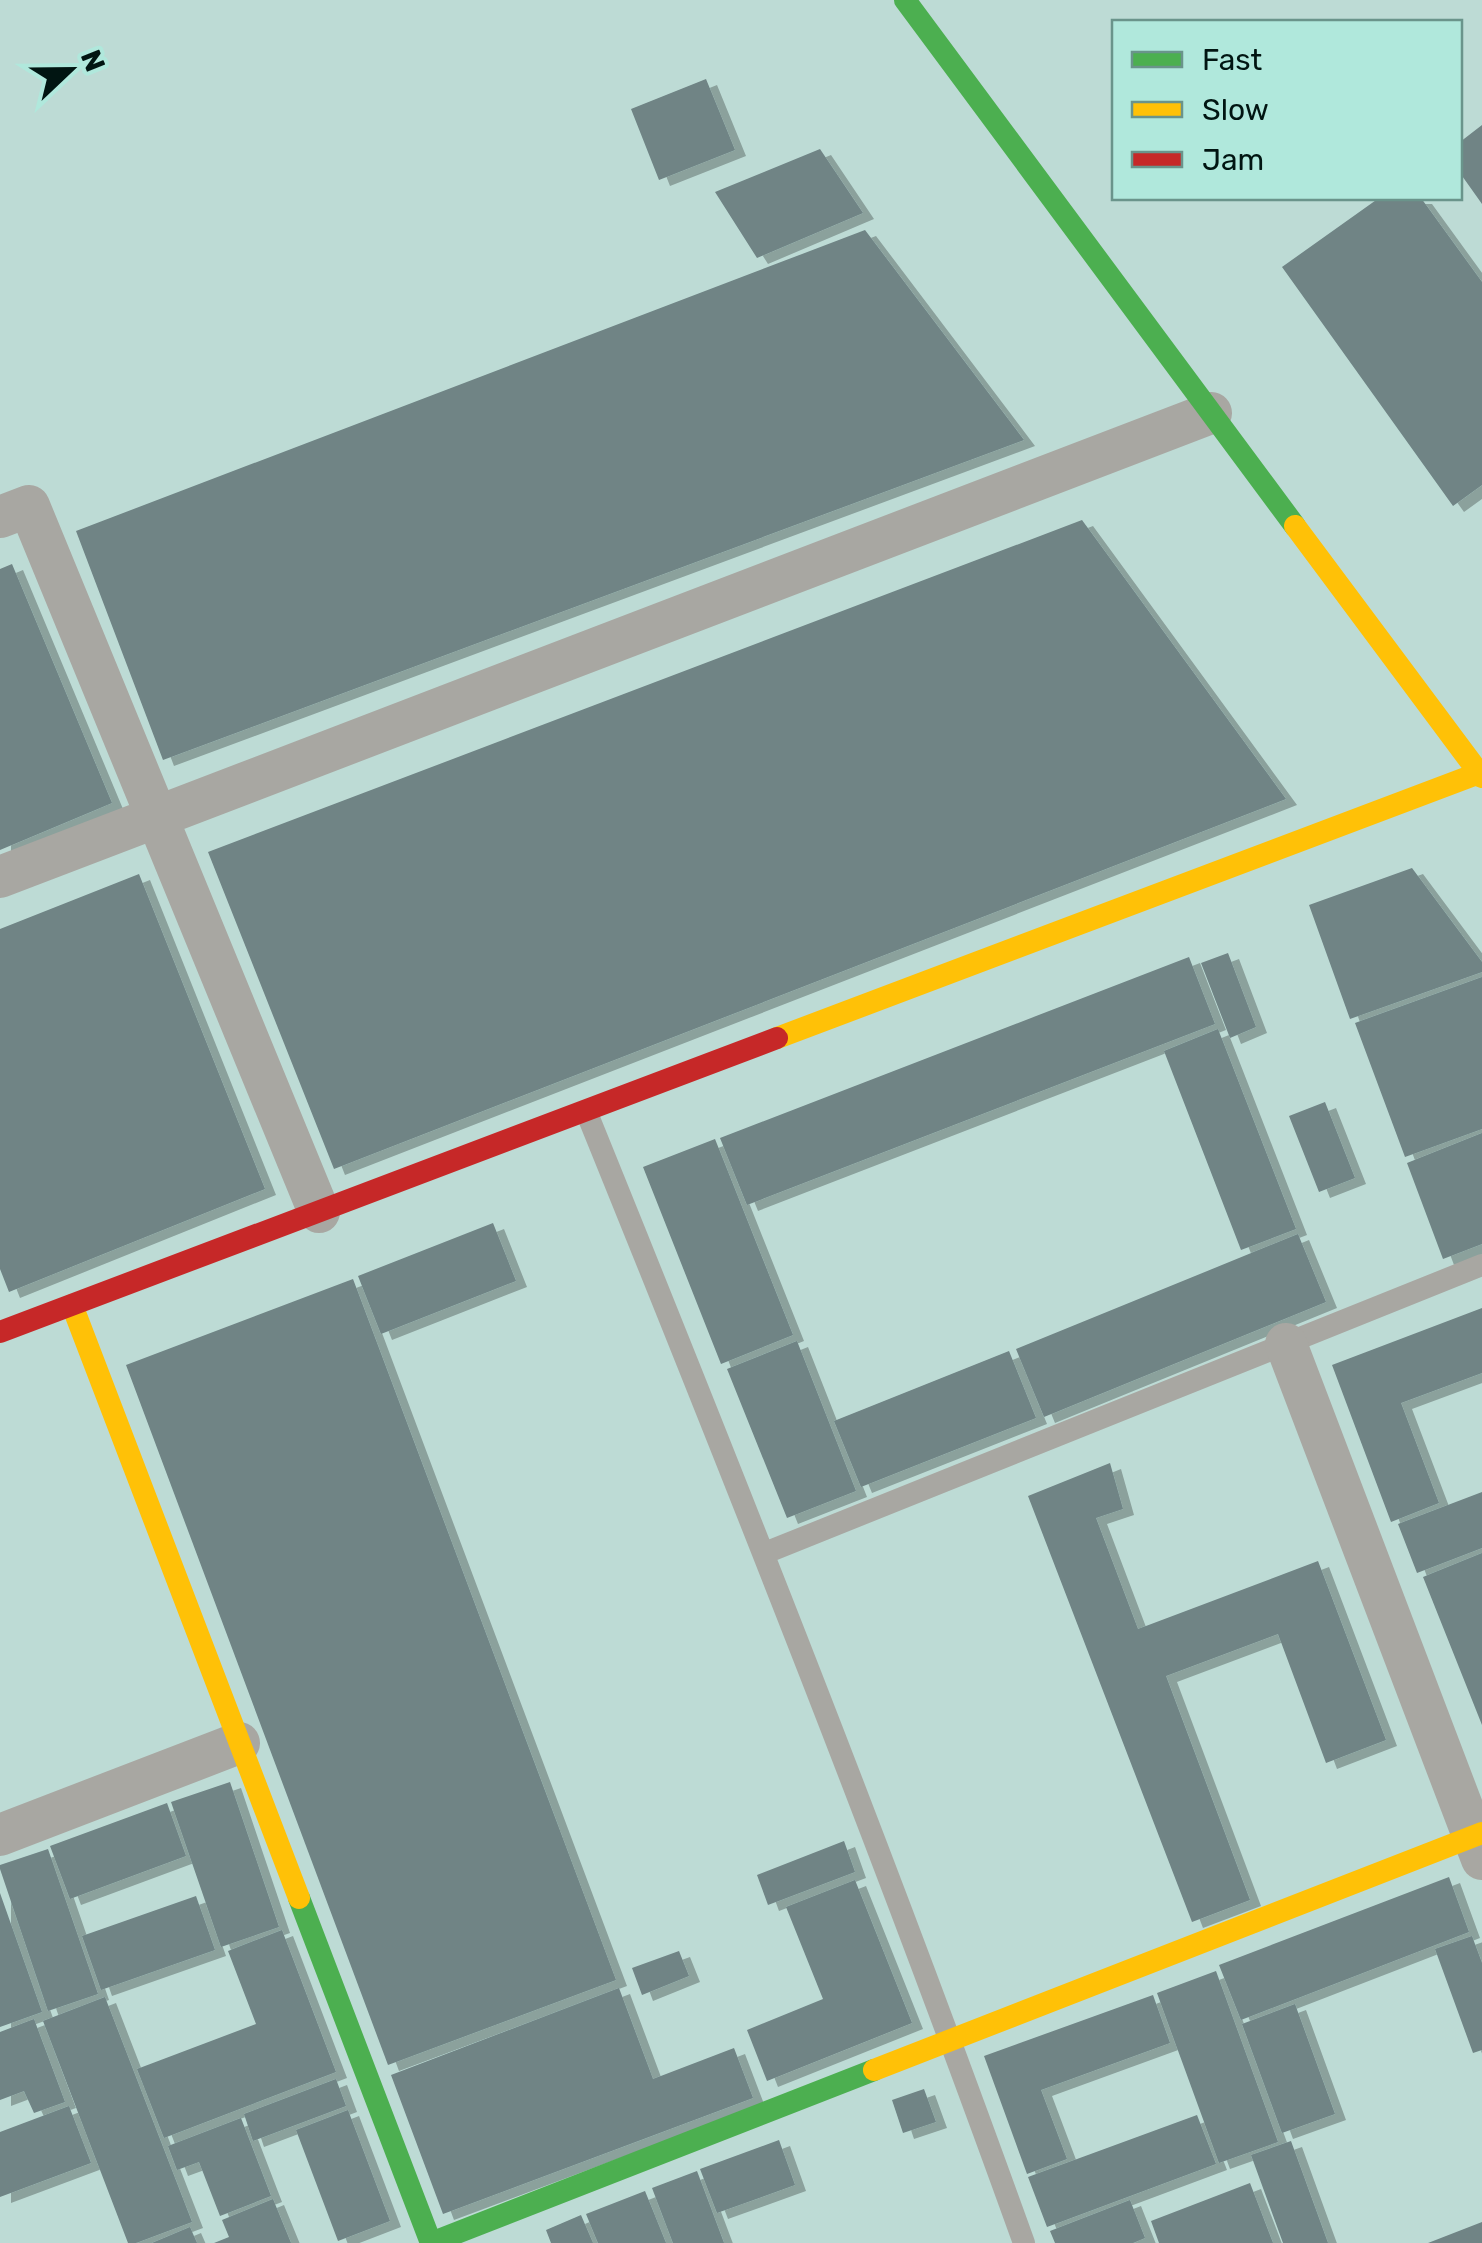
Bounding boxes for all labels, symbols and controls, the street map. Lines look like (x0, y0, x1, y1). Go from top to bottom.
north arrow (20, 20, 120, 120)
legend (1112, 20, 1462, 200)
text: Fast (1202, 42, 1262, 78)
text: N (74, 45, 112, 76)
text: Slow (1202, 92, 1269, 128)
text: Jam (1202, 142, 1264, 178)

